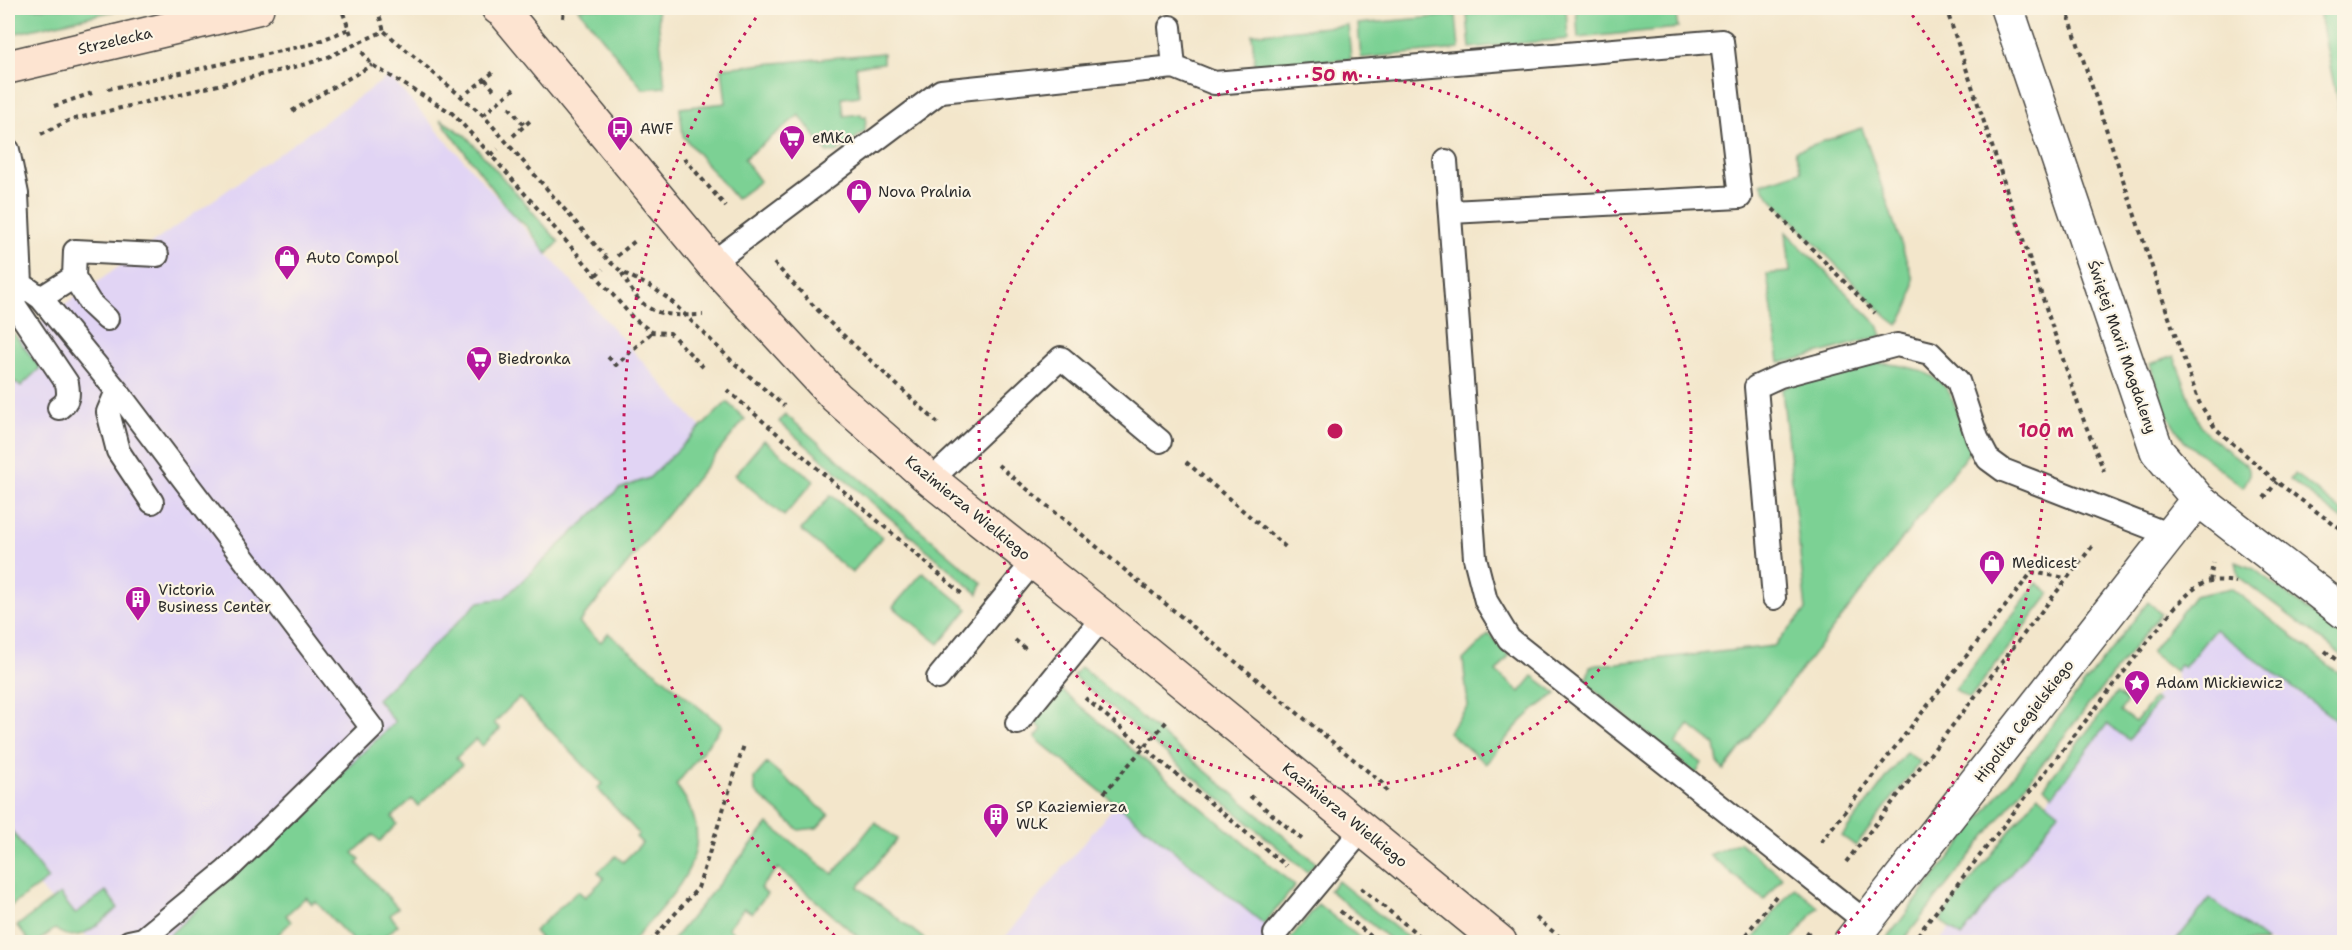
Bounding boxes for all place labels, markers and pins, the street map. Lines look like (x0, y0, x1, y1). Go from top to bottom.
bus stop icon: AWF (605, 114, 635, 152)
place label: AWF (640, 119, 674, 139)
supermarket icon: eMKa (777, 123, 807, 161)
place label: eMKa (812, 128, 854, 148)
shop icon: Nova Pralnia (844, 177, 874, 215)
place label: Nova Pralnia (878, 182, 972, 202)
shop icon: Auto Compol (272, 243, 302, 281)
place label: Auto Compol (306, 248, 399, 268)
supermarket icon: Biedronka (464, 344, 494, 382)
place label: Biedronka (498, 349, 571, 369)
centre of rings (1325, 421, 1345, 441)
shop icon: Medicest (1977, 548, 2007, 586)
place label: Medicest (2012, 553, 2077, 573)
place label: Victoria Business Center (158, 580, 271, 617)
building icon: Victoria Business Center (123, 584, 153, 622)
place icon: Adam Mickiewicz (2122, 668, 2152, 706)
place label: Adam Mickiewicz (2156, 673, 2283, 693)
place label: SP Kaziemierza WLK (1016, 797, 1128, 834)
building icon: SP Kaziemierza WLK (981, 801, 1011, 839)

